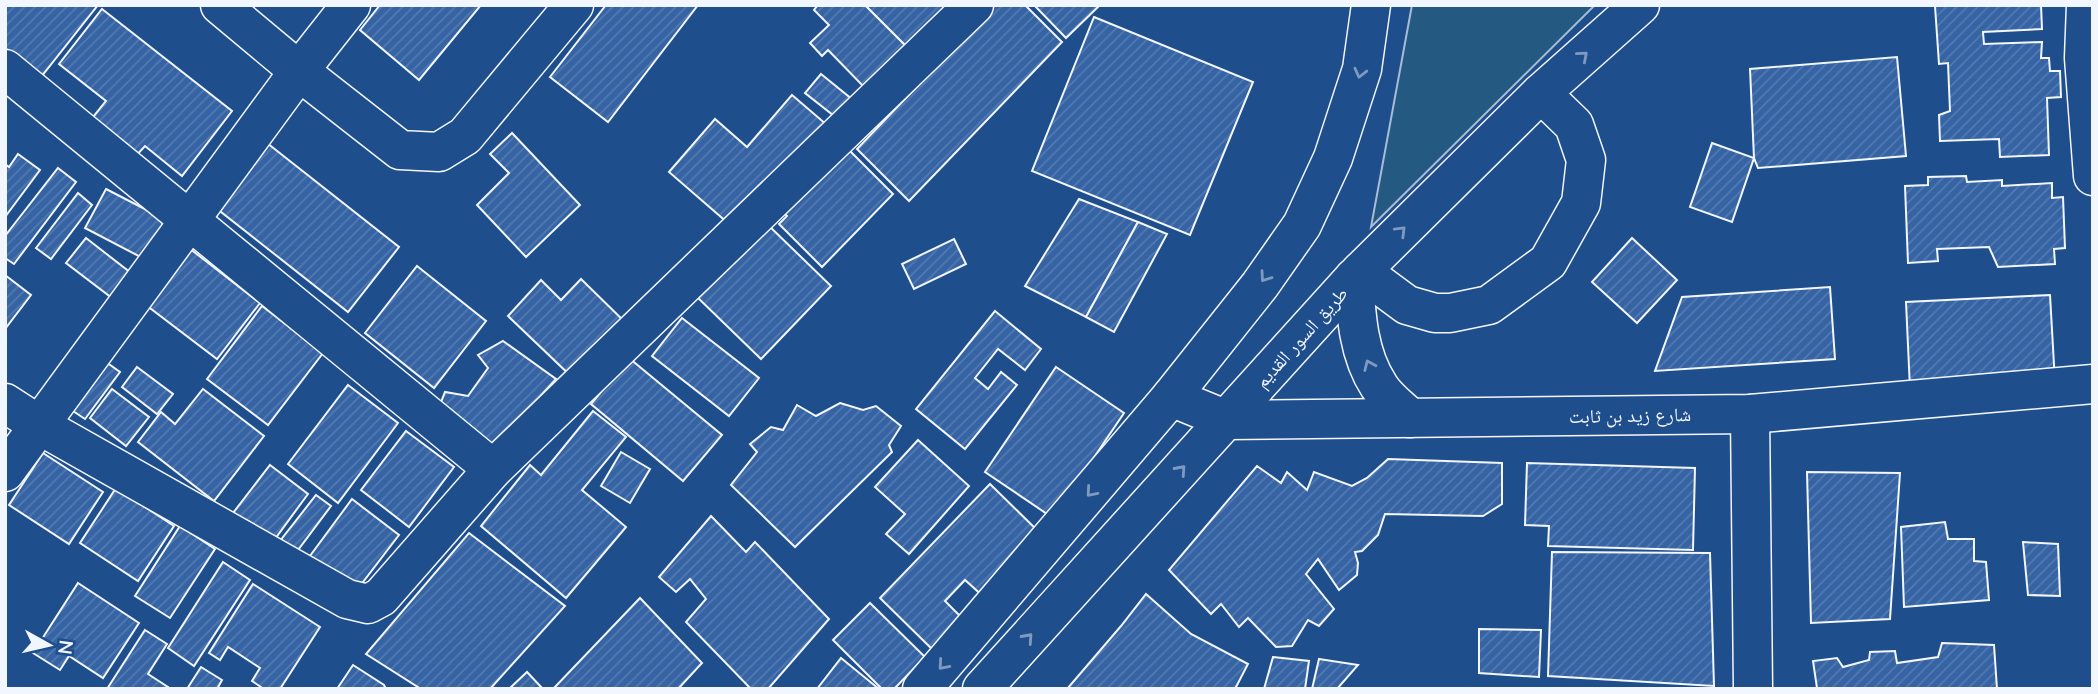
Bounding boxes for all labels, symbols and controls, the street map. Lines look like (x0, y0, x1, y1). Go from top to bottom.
one-way arrow (1574, 52, 1587, 64)
one-way arrow (1354, 66, 1368, 78)
one-way arrow (1393, 226, 1406, 239)
one-way arrow (1261, 269, 1273, 282)
street label: طريق السور القديم (1249, 282, 1353, 393)
one-way arrow (1363, 359, 1377, 372)
street label: شارع زيد بن ثابت (1569, 402, 1691, 428)
one-way arrow (1173, 465, 1185, 478)
one-way arrow (1087, 483, 1099, 496)
north arrow (14, 610, 84, 680)
one-way arrow (1019, 633, 1032, 646)
text: N (53, 639, 79, 656)
one-way arrow (939, 656, 951, 669)

